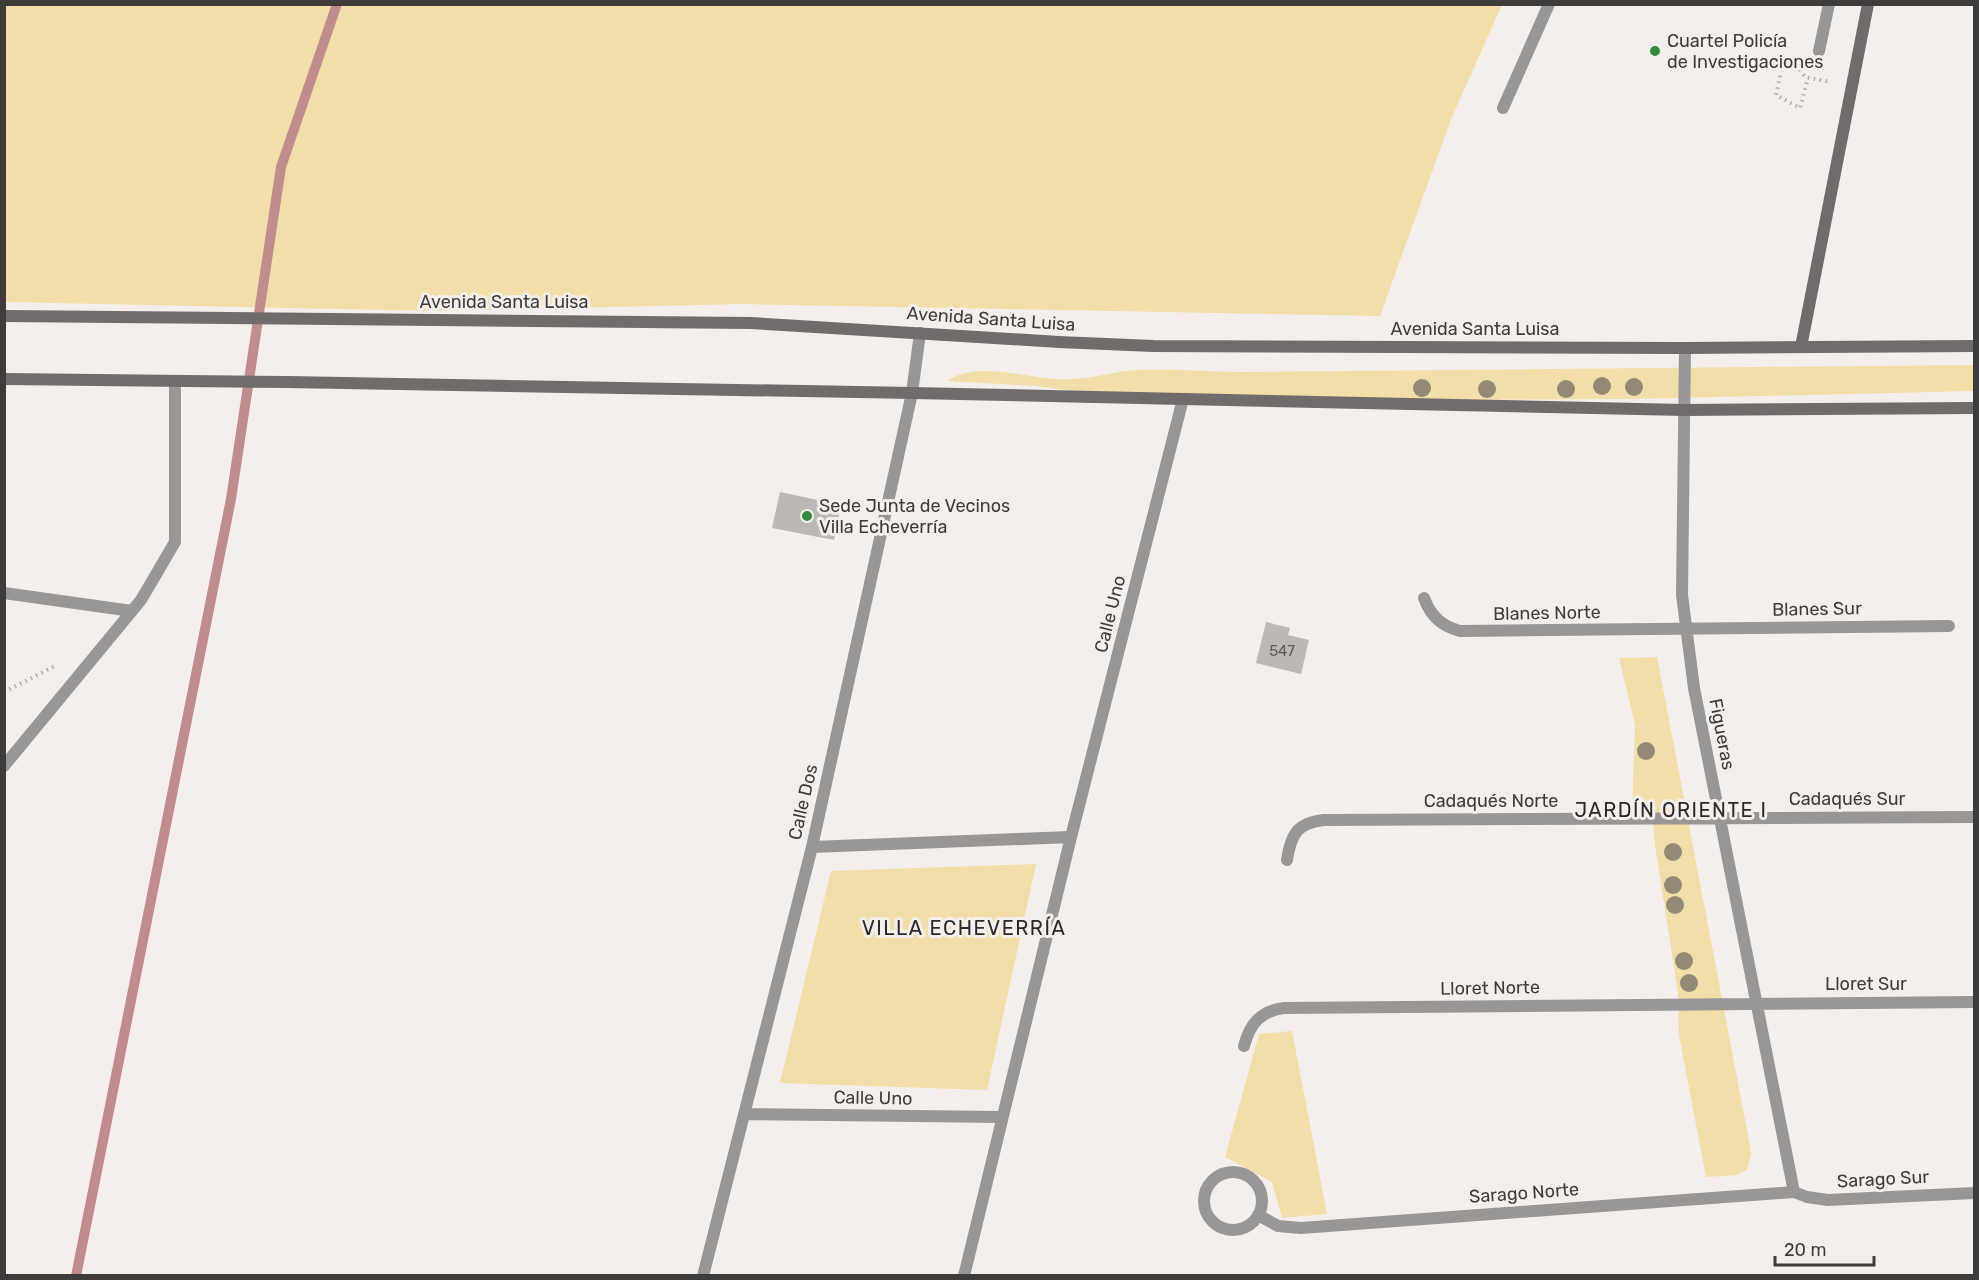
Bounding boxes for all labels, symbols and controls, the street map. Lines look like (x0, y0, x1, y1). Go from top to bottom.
place label: Cuartel Policía de Investigaciones (1667, 30, 1824, 73)
marker: Cuartel Policía de Investigaciones (1648, 44, 1662, 58)
street label: Avenida Santa Luisa (420, 291, 588, 313)
street label: Avenida Santa Luisa (906, 302, 1076, 336)
street label: Avenida Santa Luisa (1391, 318, 1559, 340)
place label: Sede Junta de Vecinos Villa Echeverría (819, 495, 1010, 538)
marker: Sede Junta de Vecinos Villa Echeverría (800, 509, 814, 523)
street label: Calle Uno (1090, 573, 1130, 655)
street label: Blanes Sur (1772, 597, 1862, 621)
street label: Blanes Norte (1493, 601, 1601, 625)
house number: 547 (1269, 642, 1295, 660)
street label: Figueras (1704, 696, 1740, 772)
street label: Calle Dos (784, 762, 822, 842)
street label: Cadaqués Sur (1789, 788, 1905, 810)
street label: Cadaqués Norte (1424, 790, 1558, 812)
district label: JARDÍN ORIENTE I (1574, 798, 1768, 822)
district label: VILLA ECHEVERRÍA (862, 916, 1066, 940)
street label: Lloret Sur (1825, 973, 1907, 995)
street label: Lloret Norte (1440, 976, 1540, 1000)
street label: Calle Uno (833, 1086, 913, 1110)
street label: Sarago Sur (1836, 1166, 1930, 1192)
street label: Sarago Norte (1468, 1178, 1580, 1208)
scale bar (1775, 1229, 1874, 1267)
text: 20 m (1784, 1239, 1826, 1261)

